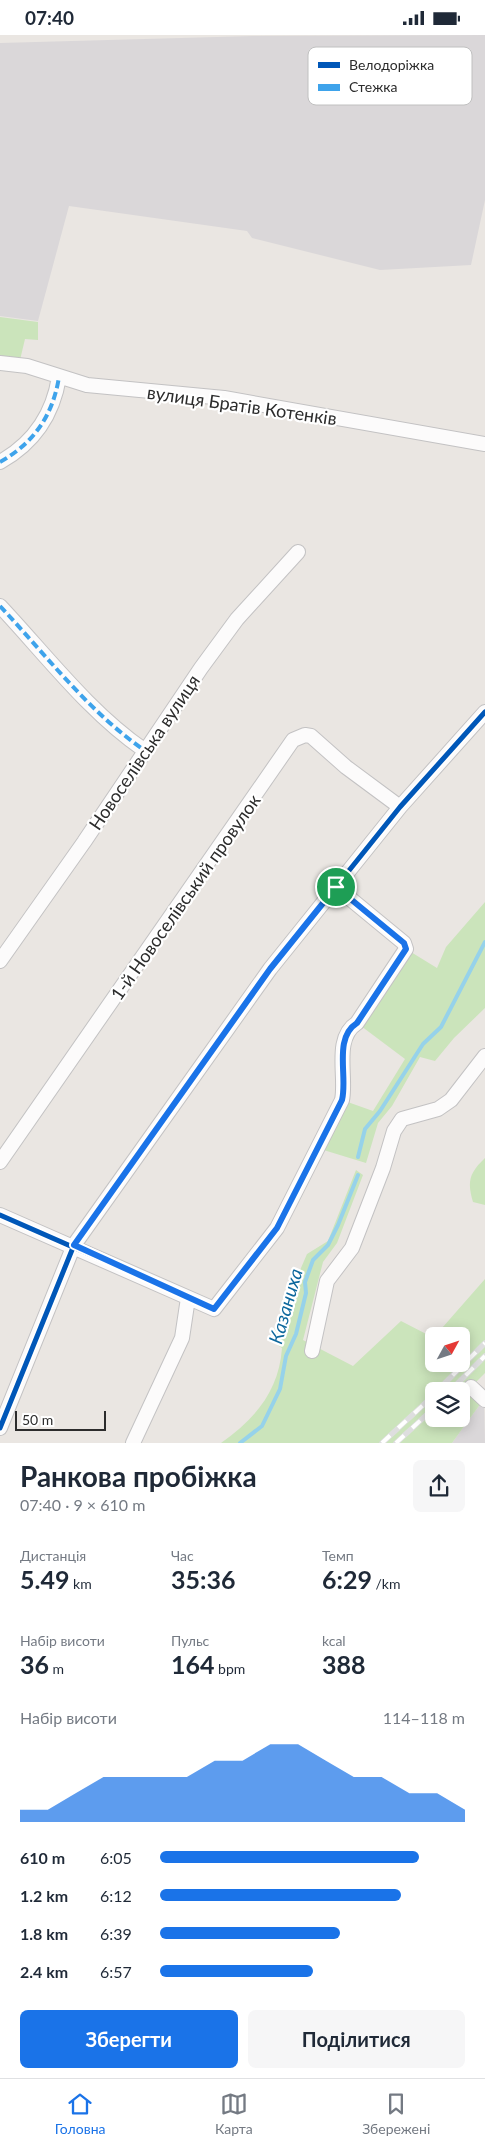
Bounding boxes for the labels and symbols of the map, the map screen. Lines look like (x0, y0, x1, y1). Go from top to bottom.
legend (308, 47, 472, 105)
text: Велодоріжка (349, 56, 434, 73)
text: Стежка (349, 78, 397, 95)
street label: вулиця Братів Котенків (146, 381, 338, 429)
street label: Новоселівська вулиця (84, 670, 204, 834)
street label: 1-й Новоселівський провулок (105, 789, 265, 1004)
pin (315, 866, 357, 908)
water label: Казаниха (263, 1266, 307, 1346)
north arrow (425, 1327, 470, 1373)
scale bar (15, 1408, 106, 1431)

